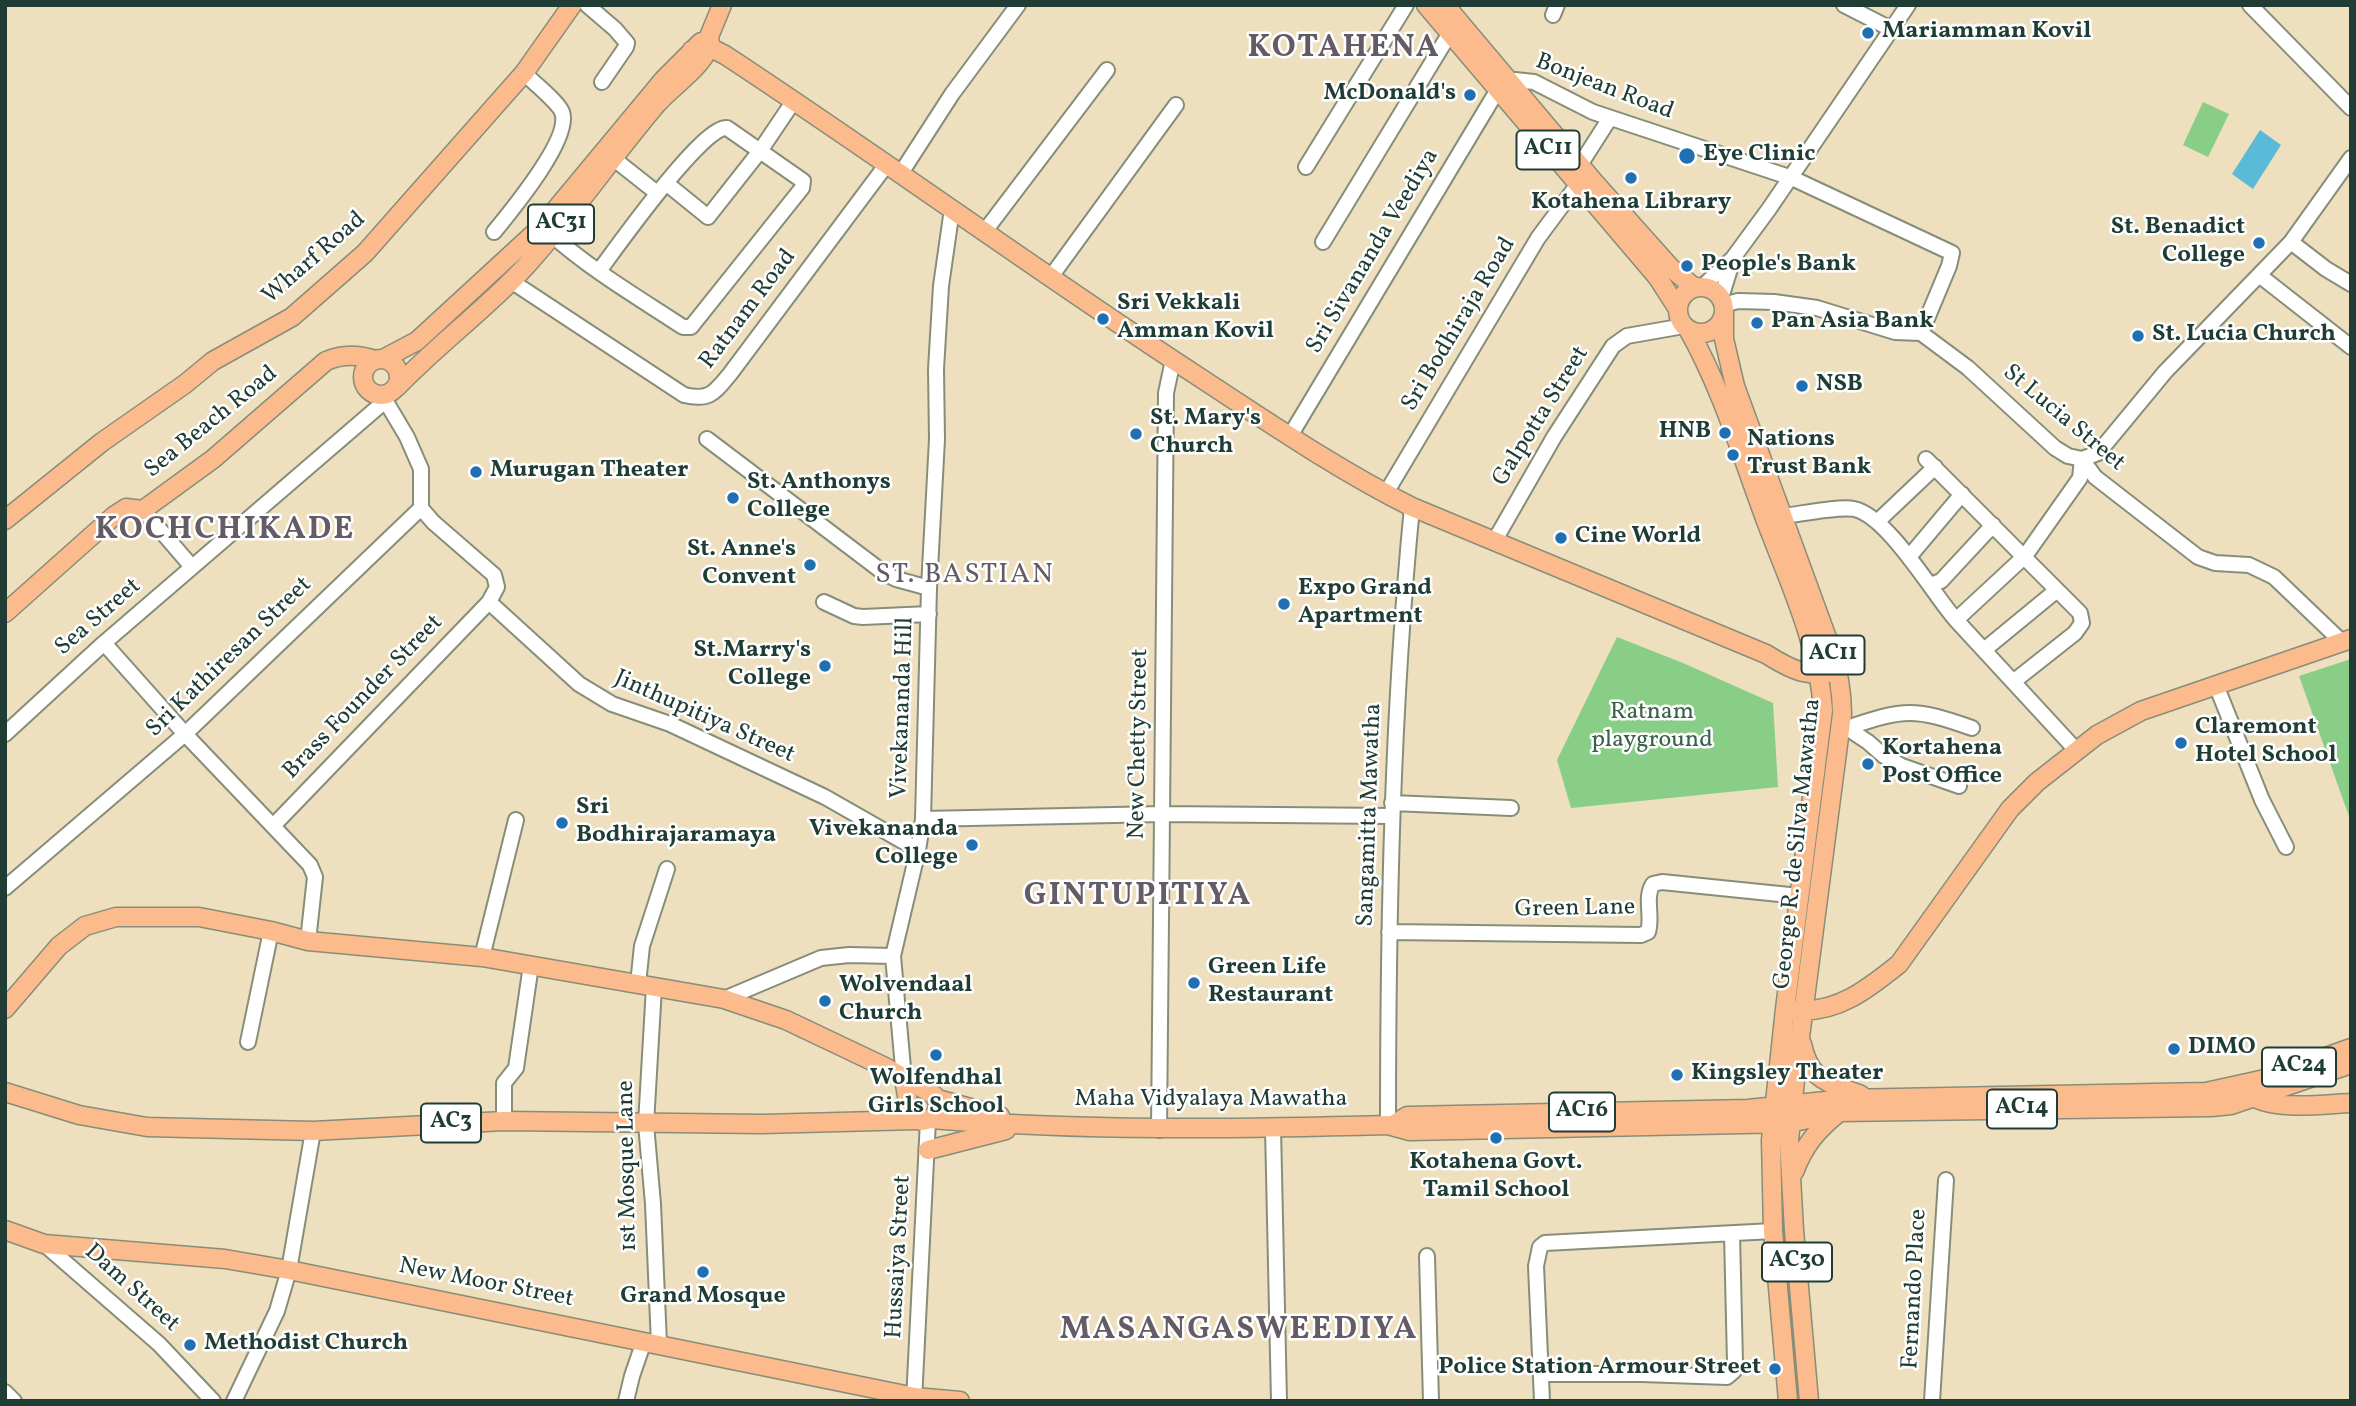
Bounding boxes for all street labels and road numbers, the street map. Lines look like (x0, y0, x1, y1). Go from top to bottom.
street label: Bonjean Road (1531, 48, 1677, 128)
road number: AC11 (1516, 130, 1580, 169)
street label: Sri Sivananda Veediya (1301, 144, 1447, 360)
road number: AC31 (528, 204, 594, 244)
street label: Wharf Road (257, 206, 373, 312)
street label: Sri Bodhiraja Road (1397, 233, 1523, 417)
street label: Ratnam Road (694, 244, 804, 376)
street label: Galpotta Street (1488, 342, 1596, 492)
street label: St Lucia Street (1996, 359, 2130, 479)
street label: Sea Beach Road (140, 360, 284, 486)
street label: Sri Kathiresan Street (141, 572, 319, 744)
street label: Sea Street (50, 573, 148, 663)
street label: Brass Founder Street (278, 610, 450, 786)
street label: Vivekananda Hill (886, 617, 922, 799)
road number: AC11 (1801, 636, 1864, 674)
street label: New Chetty Street (1124, 648, 1156, 840)
street label: Jinthupitiya Street (609, 665, 799, 771)
street label: George R. de Silva Mawatha (1769, 697, 1829, 991)
street label: Sangamitta Mawatha (1353, 703, 1389, 927)
street label: Green Lane (1514, 895, 1636, 925)
road number: AC24 (2262, 1048, 2336, 1086)
street label: 1st Mosque Lane (613, 1080, 645, 1252)
street label: Maha Vidyalaya Mawatha (1075, 1087, 1347, 1115)
road number: AC14 (1987, 1090, 2057, 1128)
road number: AC16 (1549, 1092, 1615, 1132)
road number: AC3 (421, 1104, 481, 1142)
street label: Hussaiya Street (881, 1174, 919, 1340)
street label: Fernando Place (1897, 1208, 1935, 1370)
street label: Dam Street (77, 1239, 185, 1339)
road number: AC30 (1762, 1242, 1832, 1282)
street label: New Moor Street (396, 1253, 576, 1315)

